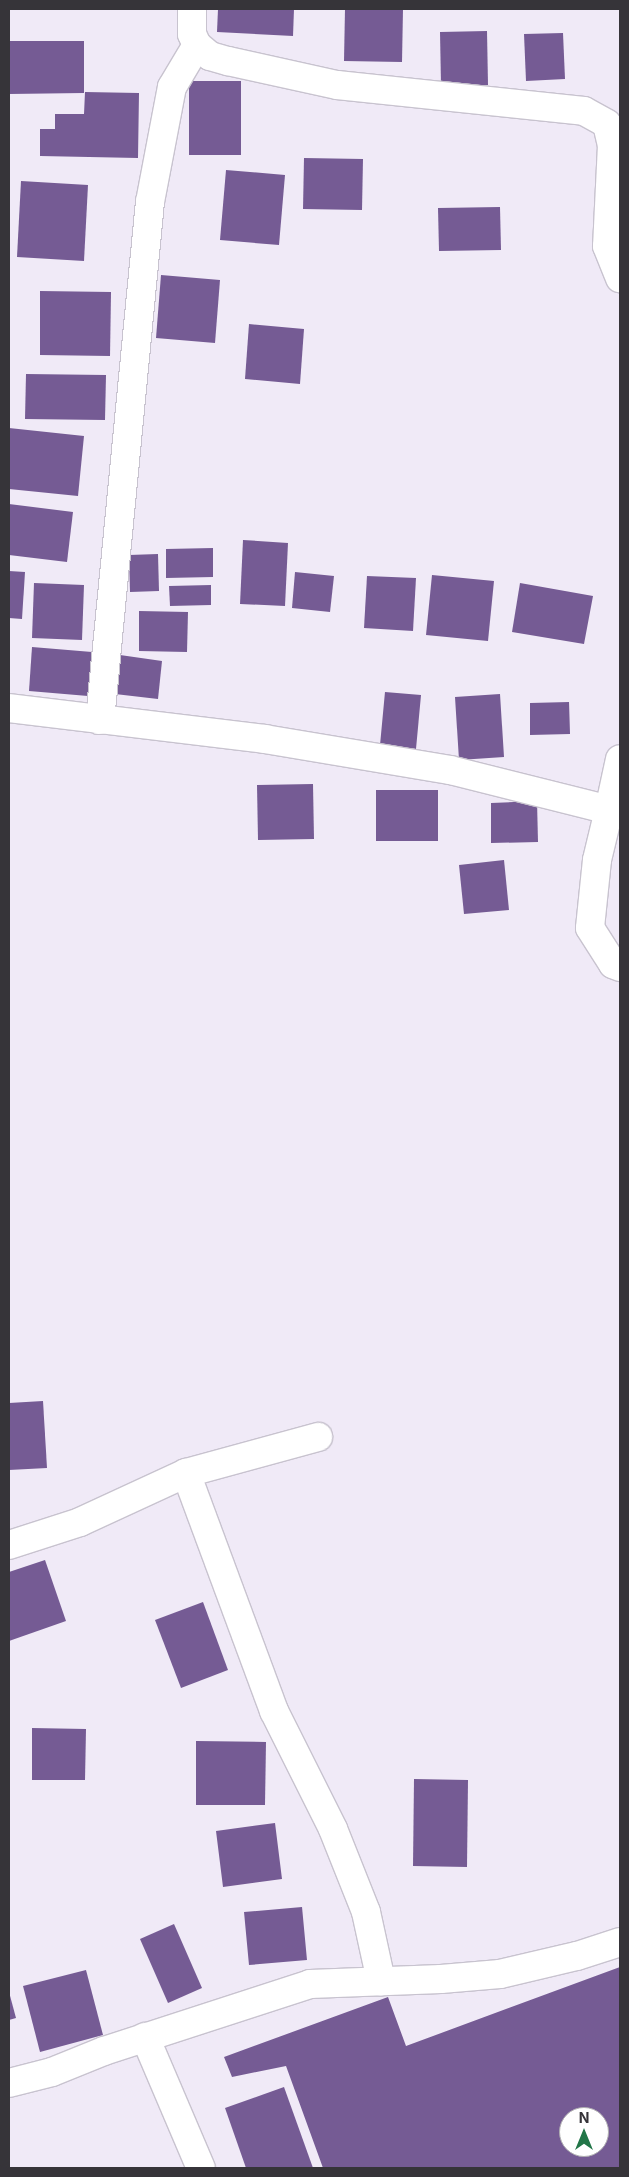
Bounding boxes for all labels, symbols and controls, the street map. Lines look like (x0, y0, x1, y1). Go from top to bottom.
north arrow (559, 2107, 609, 2157)
text: N (579, 2109, 589, 2126)

